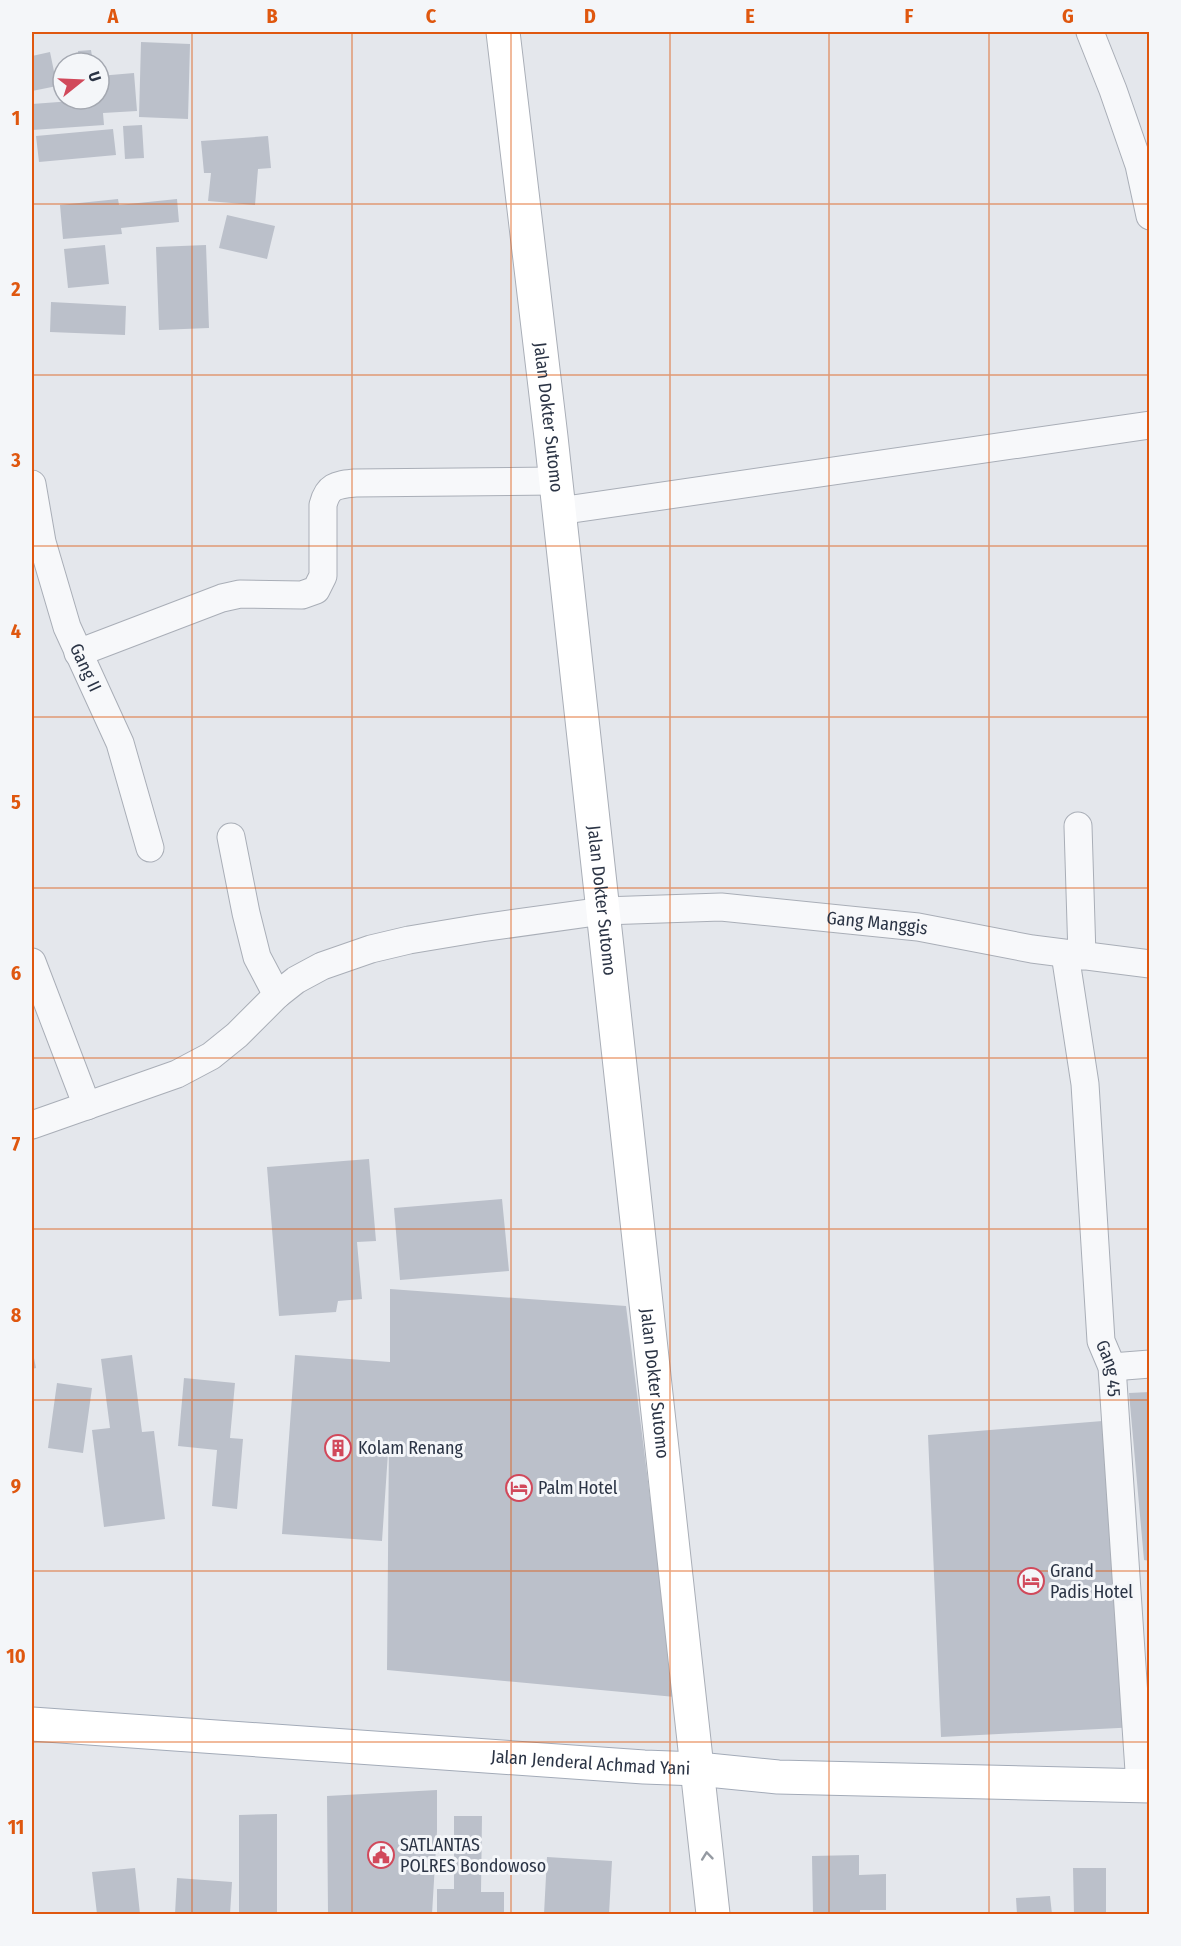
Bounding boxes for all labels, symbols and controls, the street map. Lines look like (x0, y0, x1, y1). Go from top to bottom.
text: A (107, 4, 120, 28)
text: B (266, 4, 278, 28)
text: C (426, 4, 437, 28)
text: D (584, 4, 596, 28)
text: E (745, 4, 755, 28)
text: F (905, 4, 914, 28)
text: G (1062, 4, 1074, 28)
north arrow (51, 51, 111, 111)
text: U (84, 69, 105, 84)
text: 1 (12, 106, 20, 130)
text: 2 (10, 277, 21, 301)
street label: Jalan Dokter Sutomo (529, 341, 568, 494)
text: 3 (10, 448, 21, 472)
text: 4 (11, 619, 21, 643)
street label: Gang II (65, 640, 106, 695)
text: 5 (11, 790, 21, 814)
street label: Jalan Dokter Sutomo (583, 824, 621, 977)
street label: Gang Manggis (825, 907, 930, 940)
text: 6 (11, 961, 21, 985)
text: 7 (12, 1132, 21, 1156)
text: 8 (11, 1303, 22, 1327)
street label: Jalan Dokter Sutomo (636, 1307, 674, 1460)
street label: Gang 45 (1091, 1337, 1125, 1397)
building icon: Kolam Renang (323, 1433, 353, 1463)
place label: Kolam Renang (358, 1437, 464, 1459)
hotel icon: Palm Hotel (504, 1473, 534, 1503)
text: 9 (11, 1474, 21, 1498)
place label: Palm Hotel (538, 1477, 618, 1499)
place label: Grand Padis Hotel (1050, 1560, 1133, 1603)
hotel icon: Grand Padis Hotel (1016, 1566, 1046, 1596)
text: 10 (6, 1644, 26, 1668)
street label: Jalan Jenderal Achmad Yani (490, 1745, 691, 1780)
text: 11 (8, 1815, 24, 1839)
place label: SATLANTAS POLRES Bondowoso (400, 1834, 546, 1877)
public building icon: SATLANTAS POLRES Bondowoso (366, 1840, 396, 1870)
one-way arrow (701, 1852, 714, 1861)

